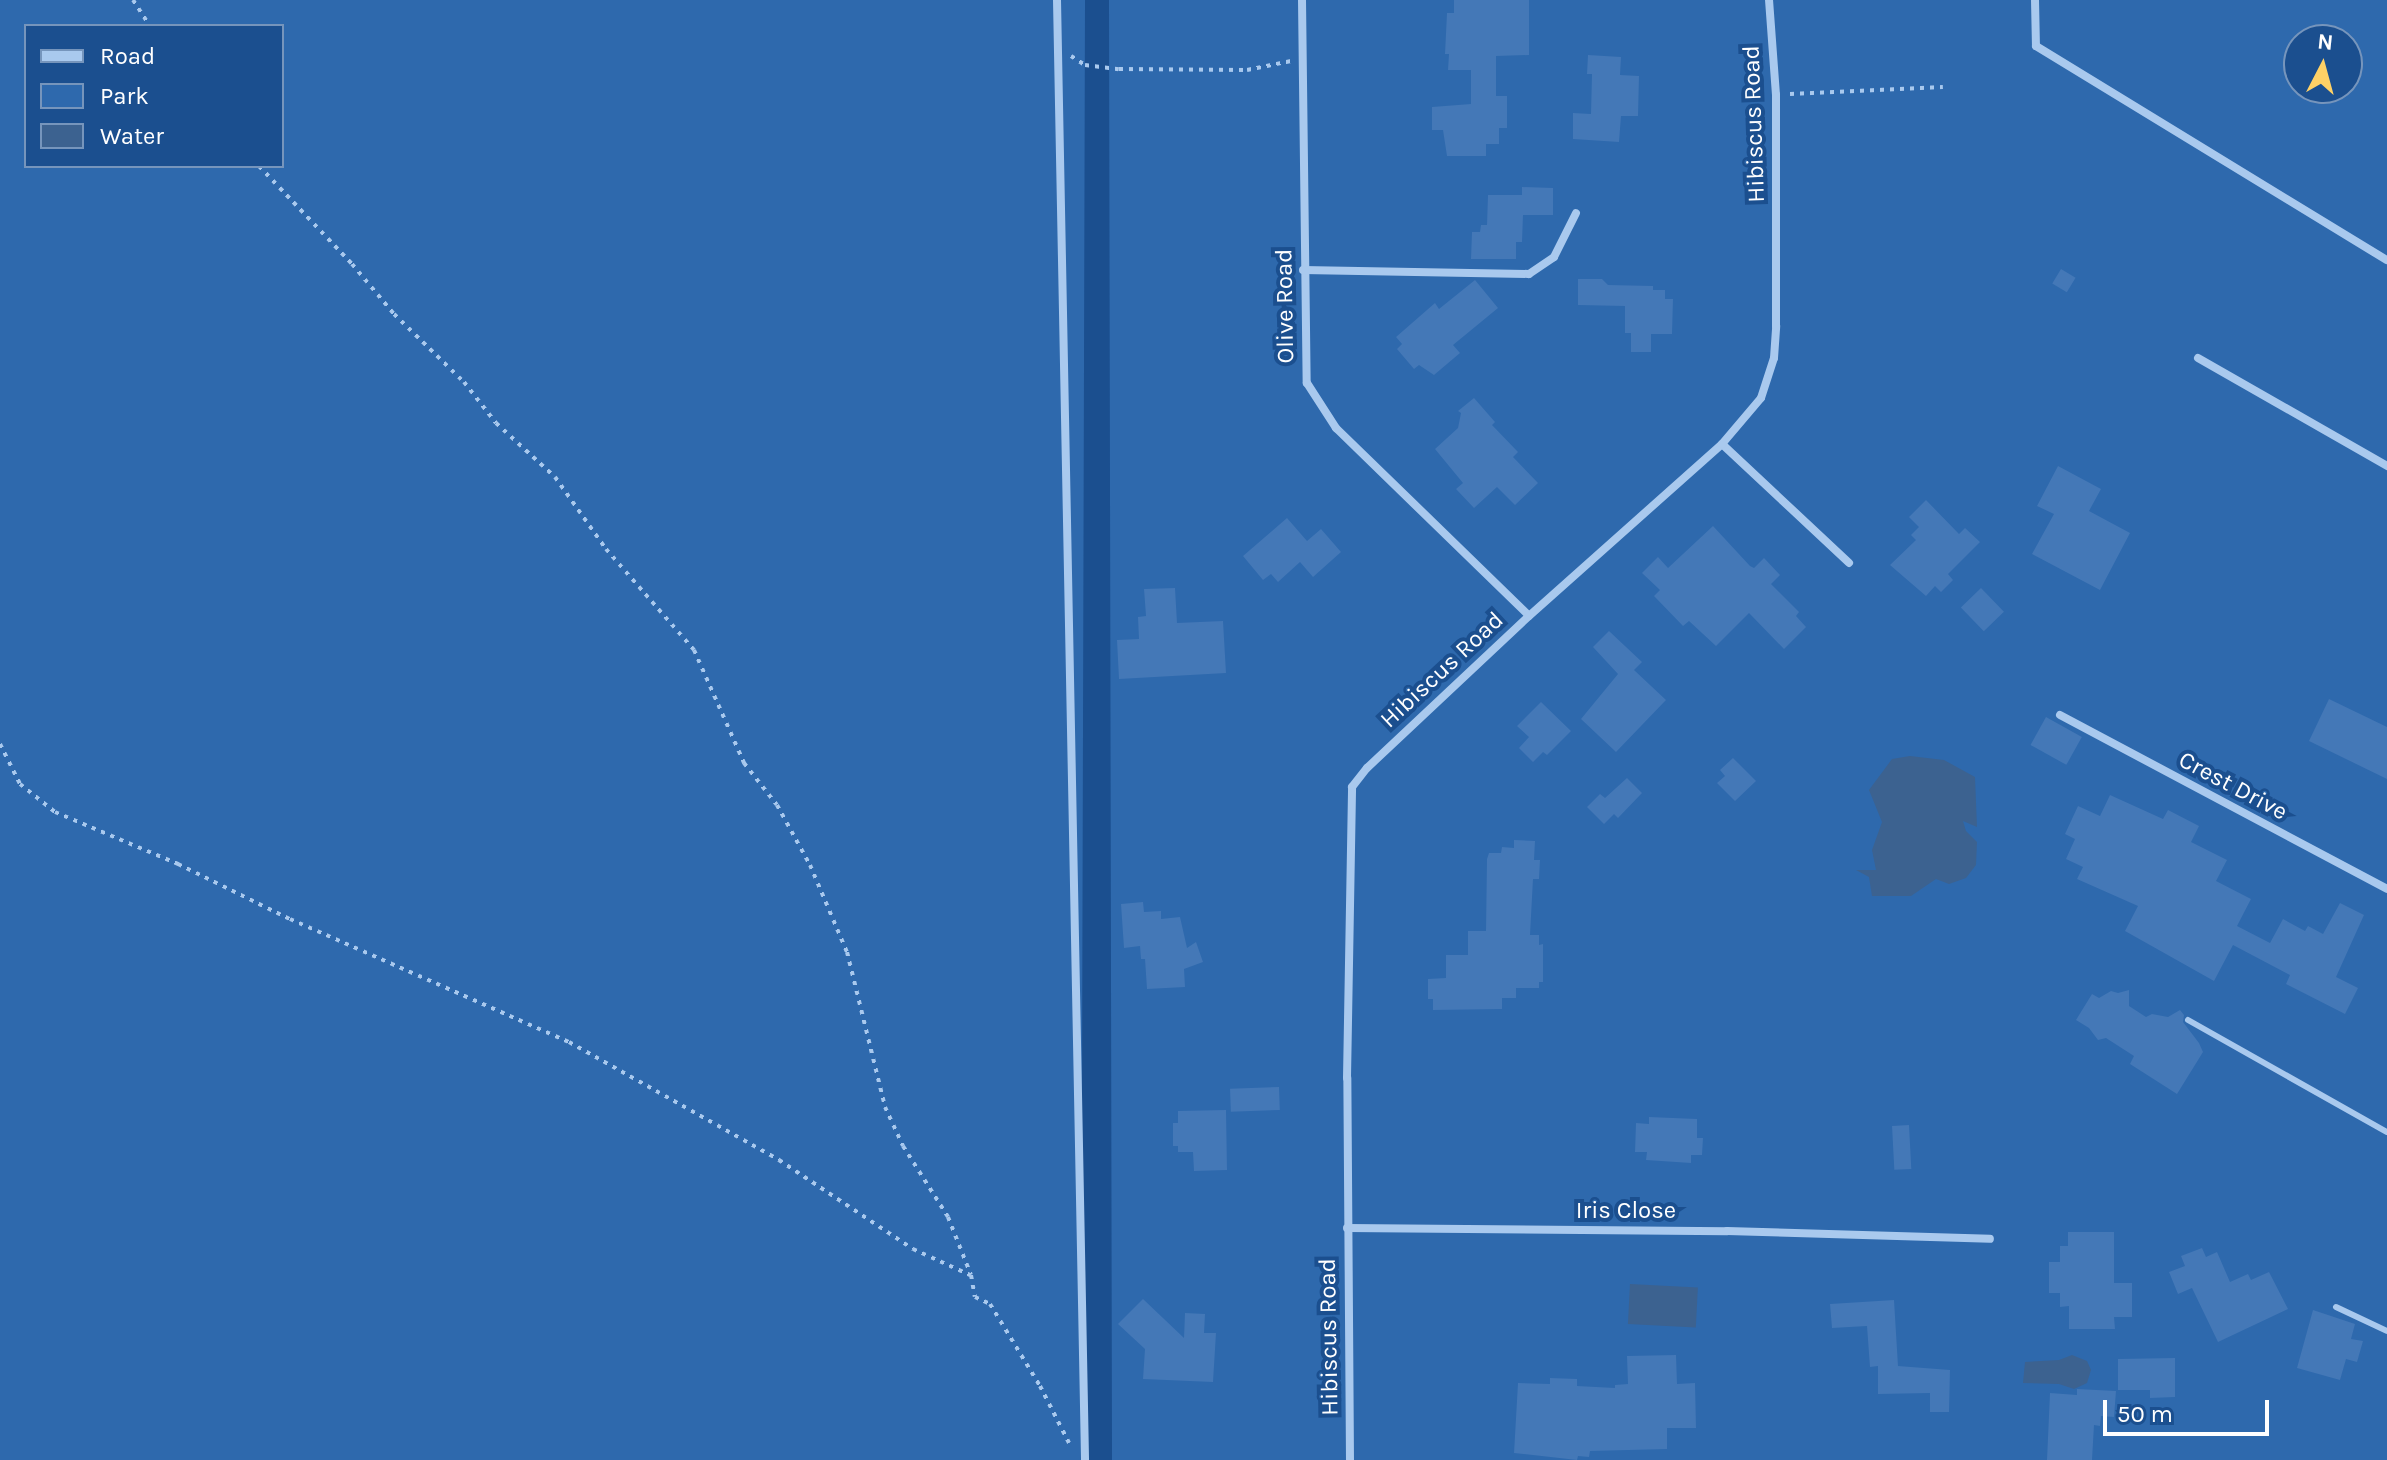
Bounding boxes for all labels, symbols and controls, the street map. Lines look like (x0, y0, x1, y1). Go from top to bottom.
legend (24, 24, 284, 168)
north arrow (2283, 24, 2363, 104)
text: N (2316, 28, 2335, 56)
text: Road (100, 42, 155, 70)
street label: Hibiscus Road (1737, 45, 1771, 203)
text: Park (100, 82, 149, 110)
text: Water (100, 122, 164, 150)
street label: Olive Road (1270, 248, 1300, 364)
street label: Hibiscus Road (1375, 606, 1509, 734)
street label: Crest Drive (2174, 745, 2292, 827)
street label: Iris Close (1576, 1197, 1676, 1225)
street label: Hibiscus Road (1313, 1258, 1345, 1416)
scale bar (2107, 1384, 2273, 1434)
text: 50 m (2117, 1400, 2173, 1428)

